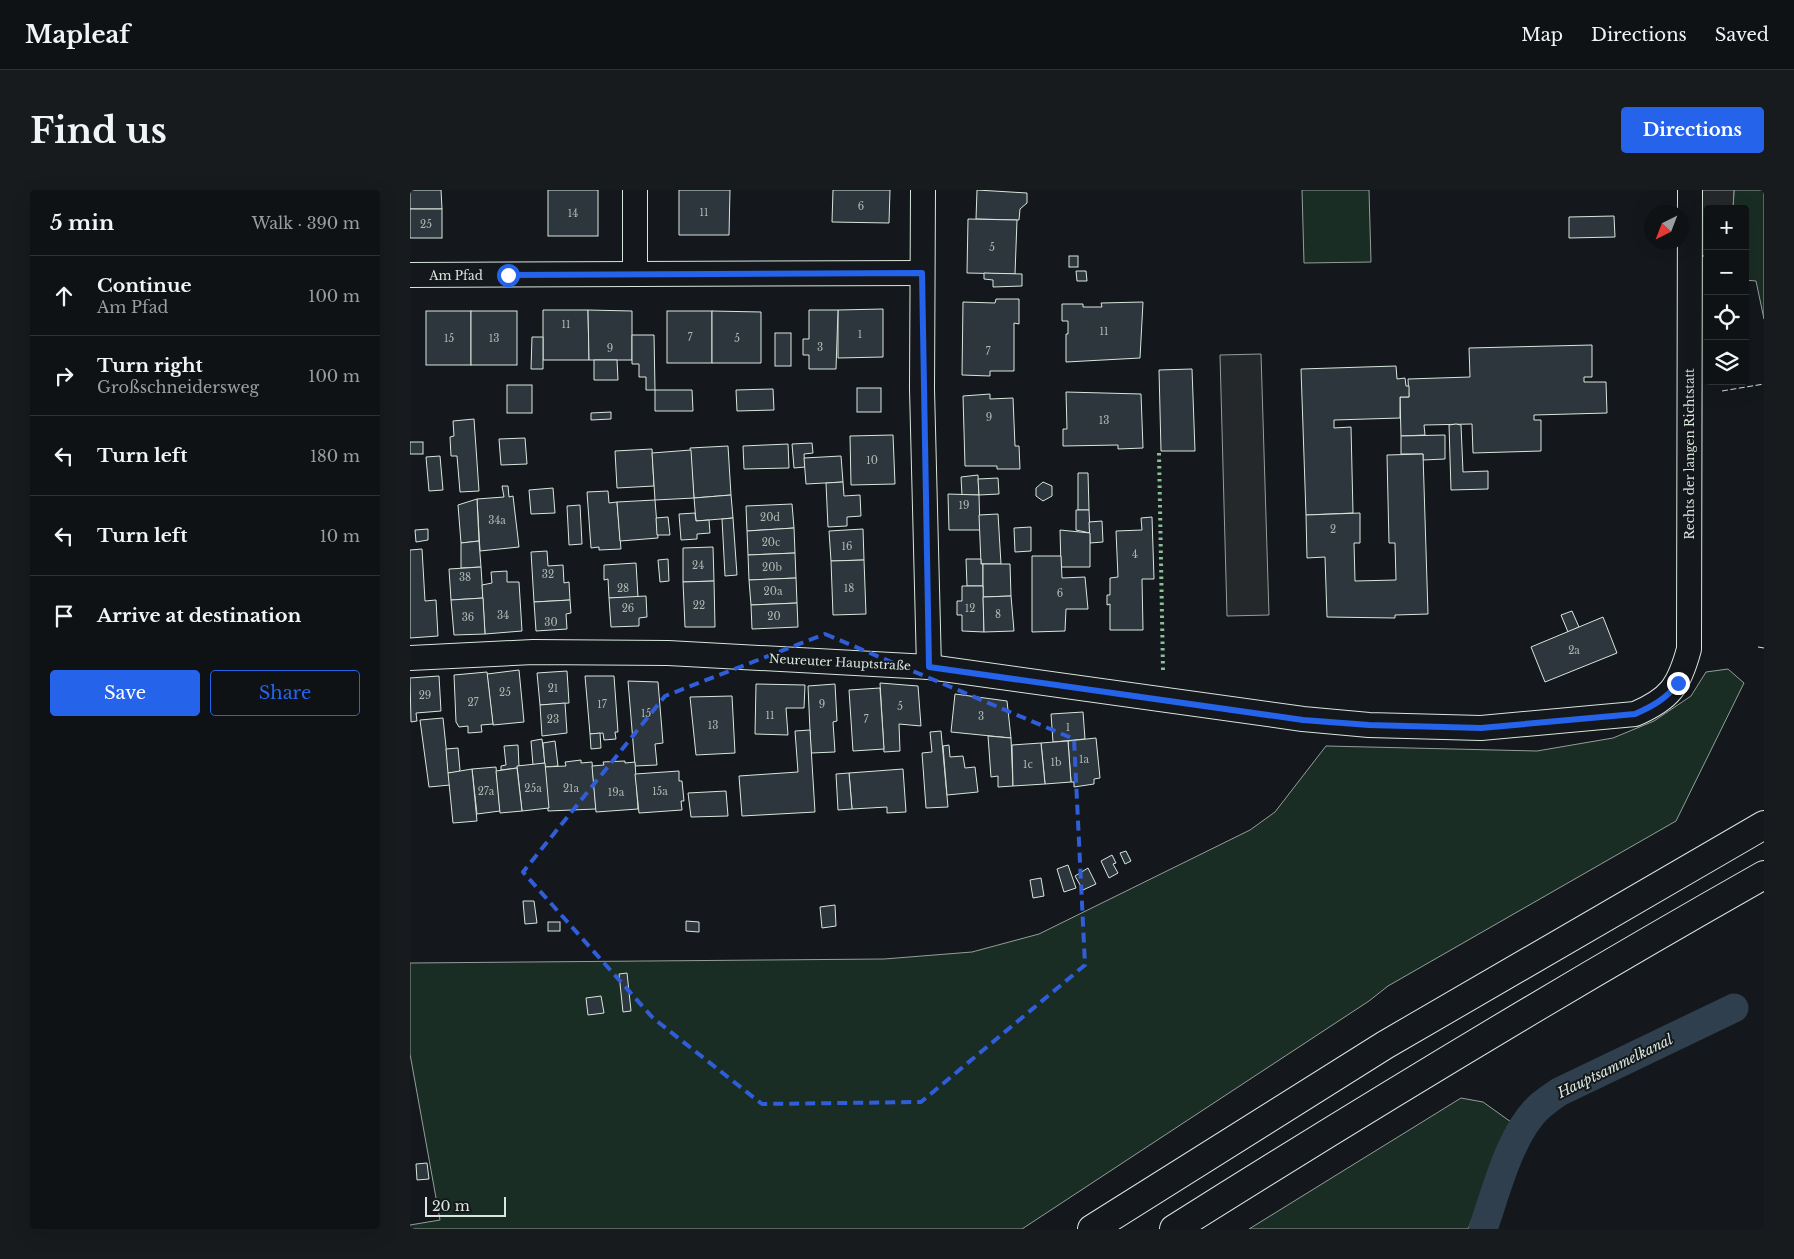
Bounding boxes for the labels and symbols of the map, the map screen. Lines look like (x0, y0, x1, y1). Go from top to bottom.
house number: 6 (858, 200, 864, 213)
north arrow (1644, 205, 1689, 250)
house number: 11 (700, 206, 708, 219)
house number: 14 (568, 207, 578, 220)
house number: 25 (420, 218, 432, 231)
house number: 5 (989, 241, 995, 254)
route start (497, 264, 520, 287)
street label: Am Pfad (428, 268, 483, 283)
house number: 11 (562, 318, 570, 331)
house number: 11 (1100, 325, 1108, 338)
house number: 1 (858, 328, 862, 341)
house number: 7 (687, 331, 693, 344)
house number: 15 (444, 332, 454, 345)
house number: 13 (489, 332, 499, 345)
house number: 5 (734, 332, 740, 345)
house number: 3 (817, 341, 823, 354)
house number: 9 (607, 342, 613, 355)
house number: 7 (985, 345, 991, 358)
street label: Rechts der langen Richtstatt (1682, 368, 1697, 540)
house number: 9 (986, 411, 992, 424)
house number: 13 (1099, 414, 1109, 427)
house number: 10 (866, 454, 878, 467)
house number: 19 (959, 499, 969, 512)
house number: 20d (760, 511, 780, 524)
house number: 34a (488, 514, 506, 527)
house number: 2 (1330, 523, 1336, 536)
house number: 20c (762, 536, 781, 549)
house number: 16 (842, 540, 852, 553)
house number: 4 (1132, 548, 1138, 561)
house number: 24 (692, 559, 704, 572)
house number: 20b (762, 561, 782, 574)
house number: 32 (542, 568, 554, 581)
house number: 38 (459, 571, 471, 584)
house number: 28 (617, 582, 629, 595)
house number: 18 (844, 582, 854, 595)
house number: 20a (764, 585, 783, 598)
house number: 6 (1057, 587, 1063, 600)
house number: 22 (693, 599, 705, 612)
house number: 26 (622, 602, 634, 615)
house number: 12 (965, 602, 975, 615)
house number: 8 (995, 608, 1001, 621)
house number: 34 (497, 609, 509, 622)
house number: 20 (767, 610, 781, 623)
house number: 36 (462, 611, 474, 624)
house number: 30 (544, 616, 558, 629)
house number: 2a (1568, 644, 1580, 657)
street label: Neureuter Hauptstraße (769, 651, 911, 673)
route end (1667, 672, 1690, 695)
house number: 21 (548, 682, 558, 695)
house number: 25 (499, 686, 511, 699)
house number: 29 (419, 689, 431, 702)
house number: 27 (467, 696, 480, 709)
house number: 17 (597, 698, 608, 711)
house number: 9 (819, 698, 825, 711)
house number: 5 (897, 700, 903, 713)
house number: 15 (641, 707, 651, 720)
house number: 11 (766, 709, 774, 722)
house number: 3 (978, 710, 984, 723)
house number: 23 (547, 713, 559, 726)
house number: 7 (863, 713, 869, 726)
house number: 13 (708, 719, 718, 732)
house number: 1 (1066, 721, 1070, 734)
house number: 1a (1079, 753, 1089, 766)
house number: 1b (1051, 756, 1062, 769)
house number: 1c (1023, 758, 1034, 771)
house number: 25a (524, 782, 542, 795)
house number: 21a (563, 782, 580, 795)
house number: 27a (478, 785, 495, 798)
house number: 15a (652, 785, 668, 798)
house number: 19a (608, 786, 625, 799)
water label: Hauptsammelkanal (1553, 1030, 1676, 1102)
scale bar (425, 1194, 506, 1217)

